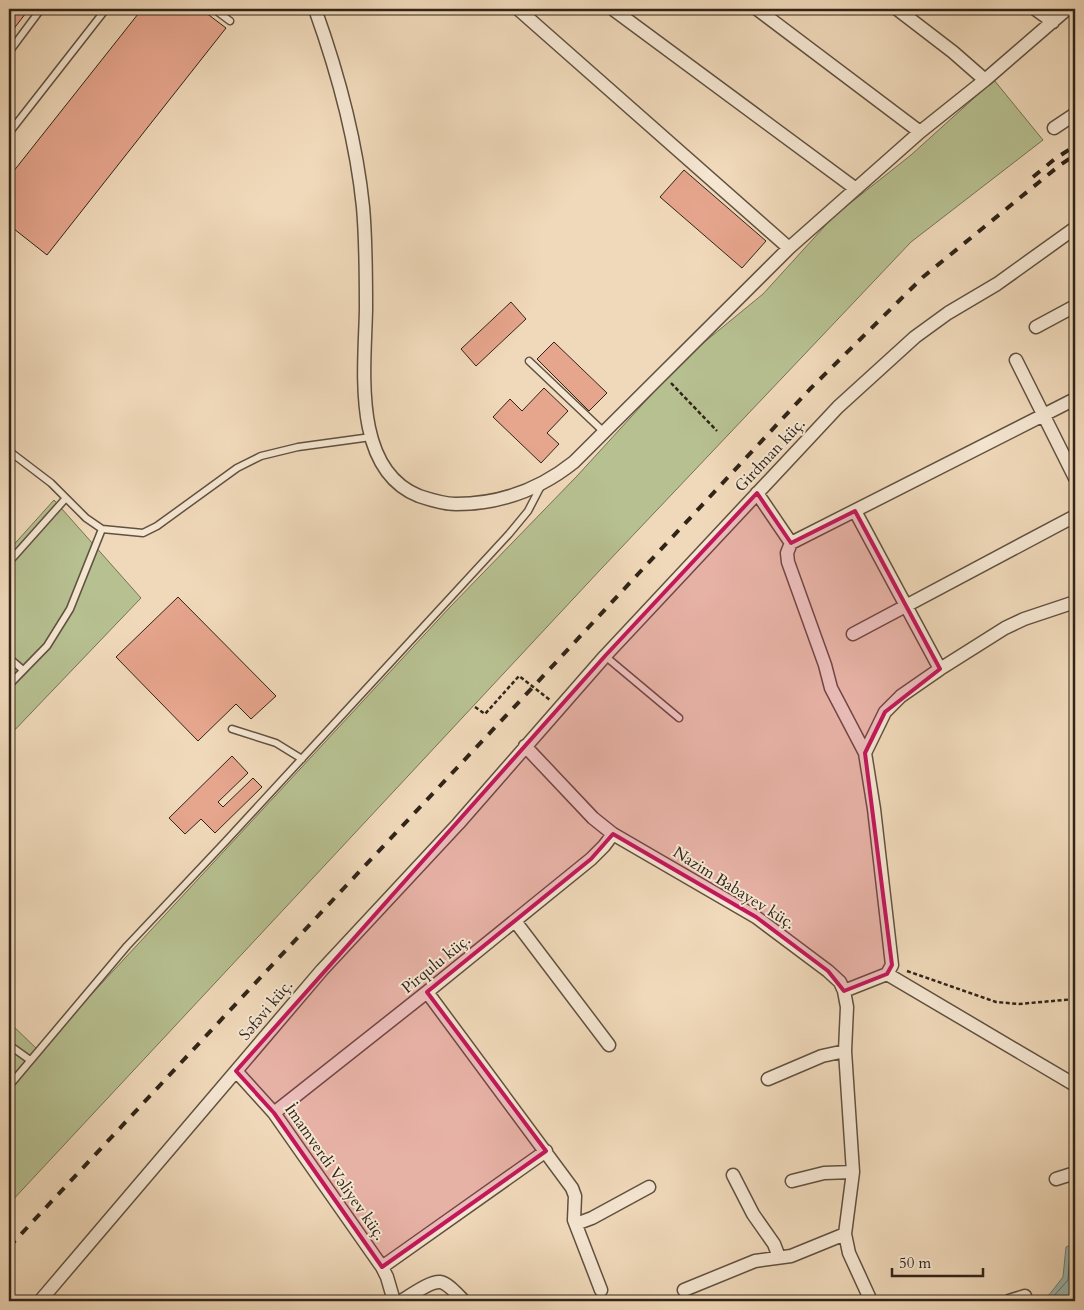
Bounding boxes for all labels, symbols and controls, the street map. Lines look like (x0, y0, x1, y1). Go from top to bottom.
street label: Girdman küç. (730, 413, 810, 497)
street label: Nazim Babayev küç. (669, 842, 799, 934)
street label: Pirqulu küç. (397, 929, 475, 999)
street label: Səfəvi küç. (234, 975, 298, 1045)
street label: İmamverdi Vəliyev küç. (279, 1099, 391, 1245)
scale bar (892, 1245, 983, 1277)
text: 50 m (899, 1253, 931, 1273)

